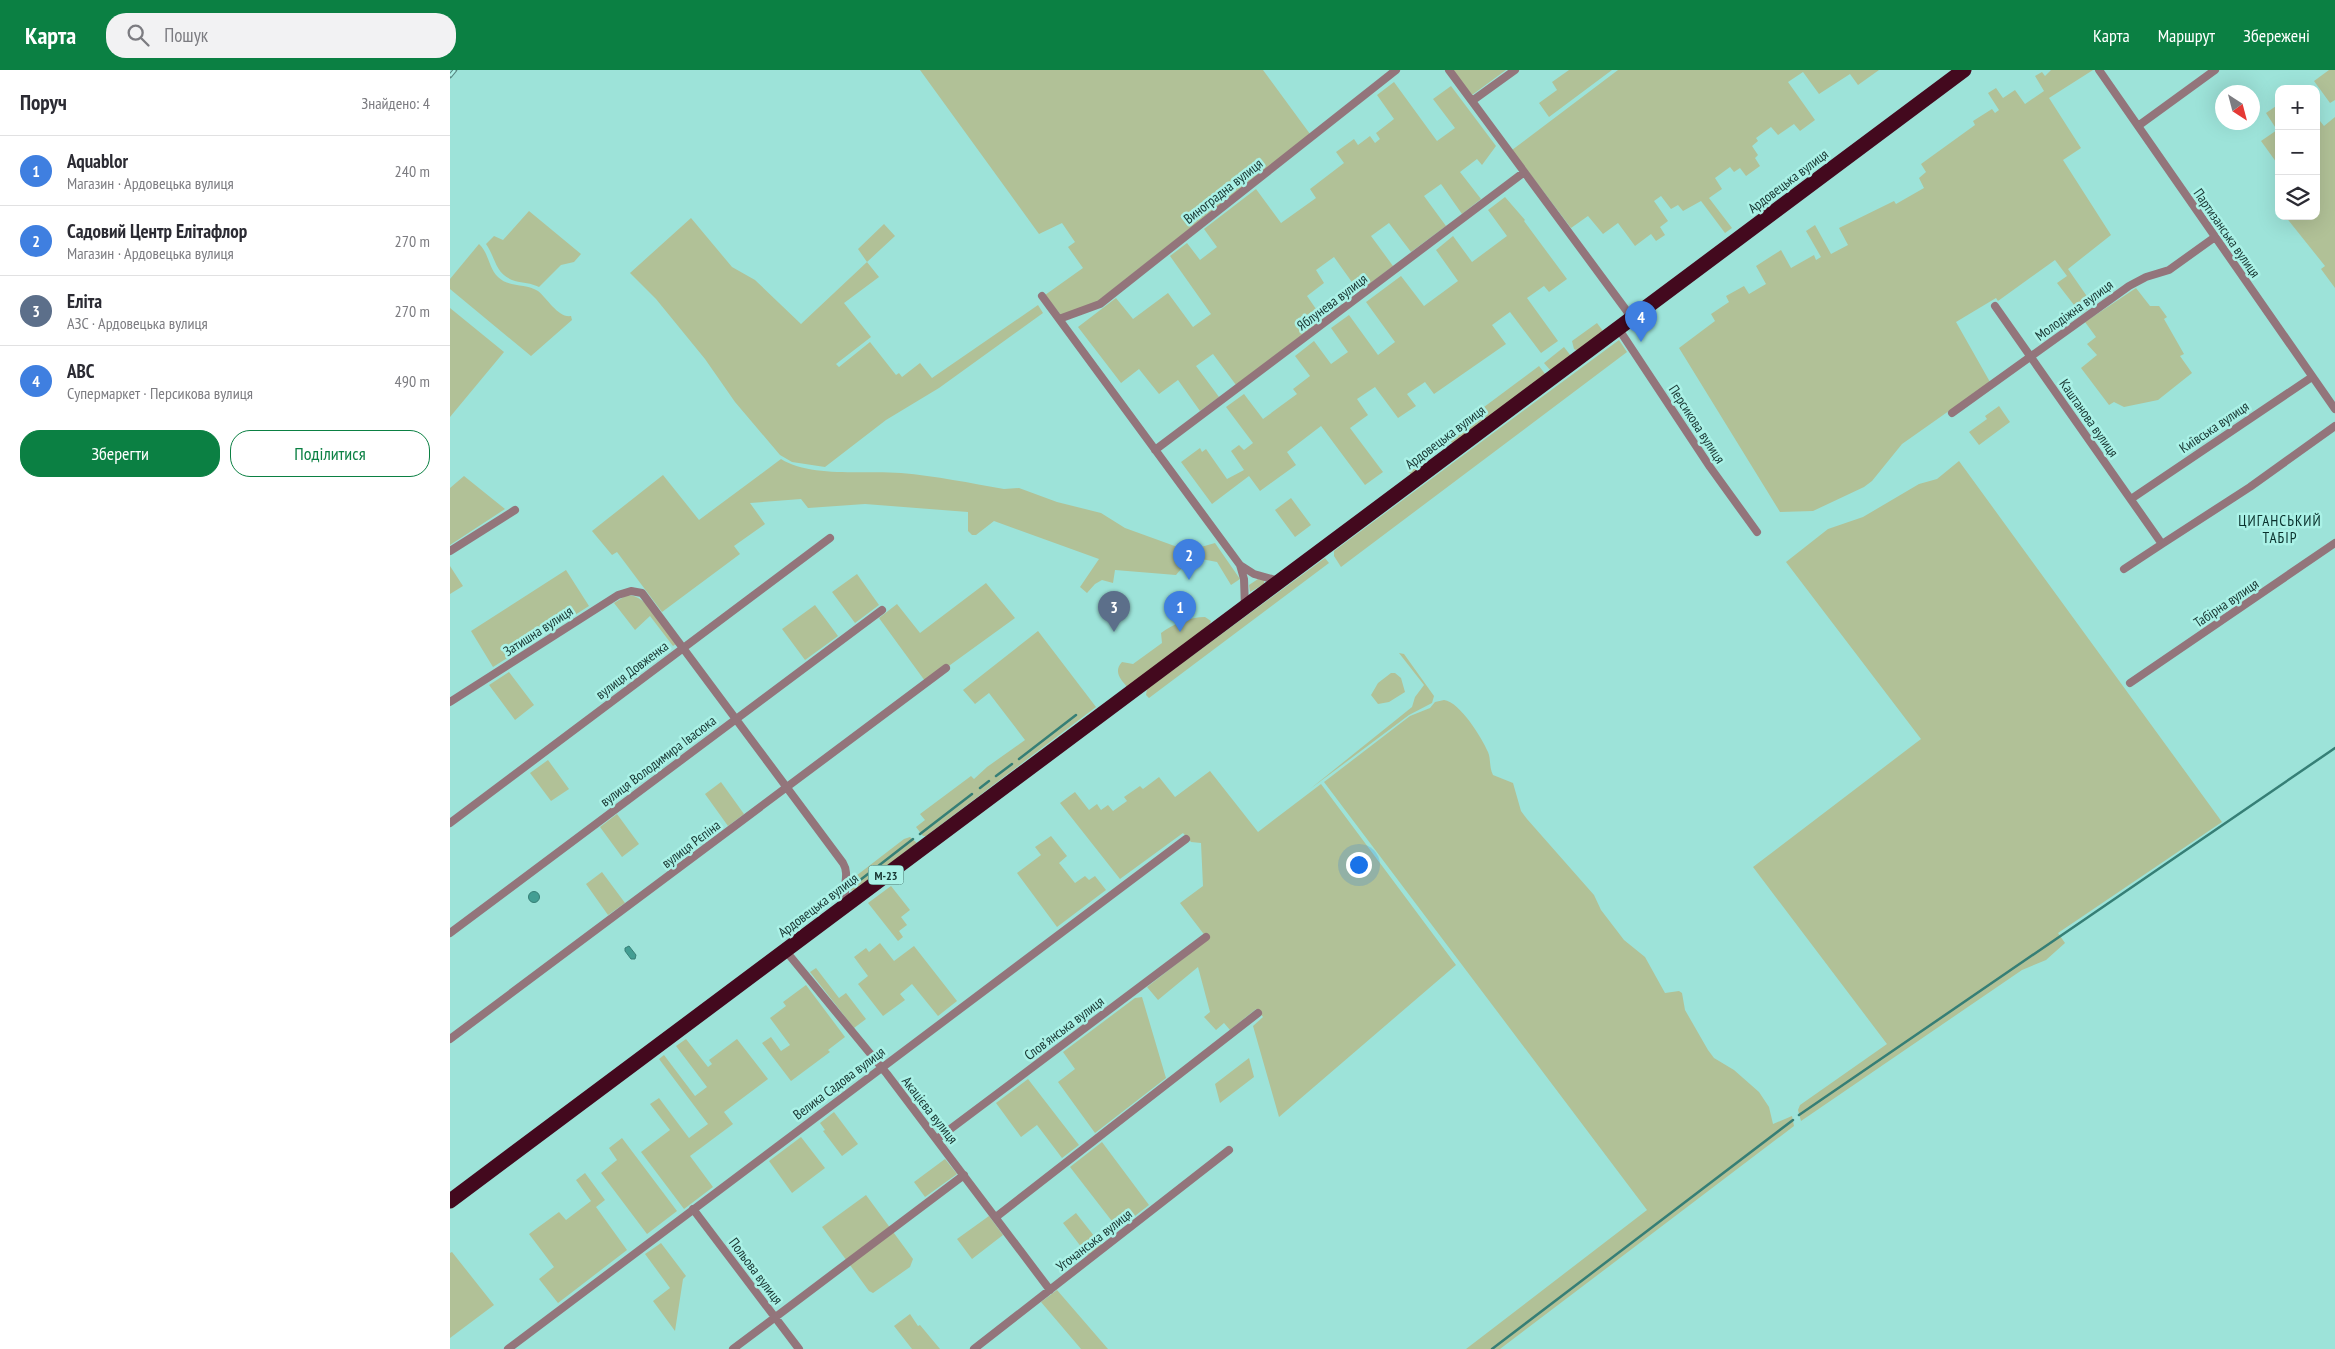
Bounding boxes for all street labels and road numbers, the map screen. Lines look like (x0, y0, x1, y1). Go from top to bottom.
street label: Ардовецька вулиця (1744, 145, 1832, 217)
street label: Виноградна вулиця (1180, 154, 1266, 228)
street label: Партизанська вулиця (2190, 185, 2264, 281)
street label: Яблунева вулиця (1293, 270, 1371, 334)
street label: Молодіжна вулиця (2031, 276, 2117, 344)
street label: Каштанова вулиця (2055, 375, 2123, 461)
street label: Персикова вулиця (1665, 381, 1729, 467)
street label: Київська вулиця (2176, 397, 2252, 457)
street label: Ардовецька вулиця (1401, 401, 1489, 473)
street label: Табірна вулиця (2190, 575, 2262, 631)
street label: Затишна вулиця (500, 602, 576, 660)
street label: вулиця Довженка (592, 637, 672, 703)
street label: вулиця Володимира Івасюка (596, 712, 720, 810)
street label: вулиця Рєпіна (658, 816, 724, 872)
road number: М-23 (868, 866, 904, 884)
street label: Ардовецька вулиця (774, 869, 862, 941)
street label: Словʼянська вулиця (1020, 992, 1108, 1064)
street label: Велика Садова вулиця (789, 1043, 889, 1123)
street label: Акацієва вулиця (898, 1073, 962, 1147)
street label: Угочанська вулиця (1052, 1205, 1136, 1275)
street label: Польова вулиця (725, 1234, 787, 1308)

